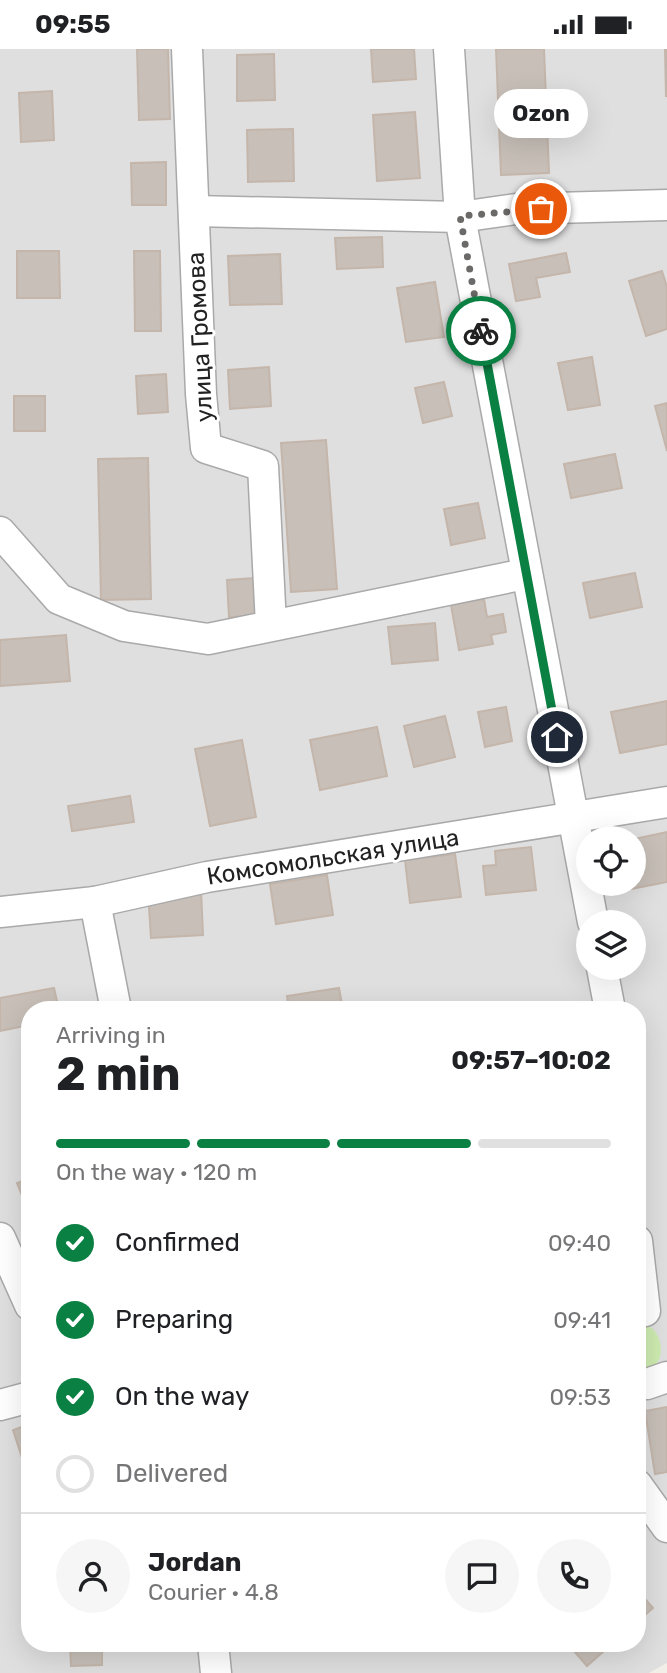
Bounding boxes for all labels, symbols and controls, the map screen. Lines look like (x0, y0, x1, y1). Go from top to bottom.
text: 09:55 (35, 9, 111, 40)
callout: Ozon (494, 90, 588, 139)
text: Ozon (512, 99, 570, 127)
pin (511, 179, 571, 239)
icon: bag (522, 190, 560, 228)
street label: улица Громова (182, 251, 218, 423)
courier (446, 296, 516, 366)
icon: bike (462, 312, 500, 350)
pin (527, 707, 587, 767)
icon: home (538, 718, 576, 756)
street label: Комсомольская улица (205, 823, 461, 891)
map controls (576, 826, 646, 980)
button: locate (576, 826, 646, 896)
button: layers (576, 910, 646, 980)
text: Arriving in (56, 1021, 166, 1049)
text: 09:57–10:02 (451, 1045, 611, 1076)
text: 2 min (56, 1047, 181, 1102)
text: On the way · 120 m (56, 1158, 257, 1186)
icon: check (56, 1224, 94, 1262)
text: Confirmed (115, 1227, 240, 1258)
text: 09:40 (548, 1229, 611, 1257)
icon: check (56, 1301, 94, 1339)
text: Preparing (115, 1304, 233, 1335)
text: 09:41 (553, 1306, 611, 1334)
icon: check (56, 1378, 94, 1416)
text: On the way (115, 1381, 249, 1412)
text: 09:53 (549, 1383, 611, 1411)
text: Delivered (115, 1458, 228, 1489)
button: person (56, 1539, 130, 1613)
button: chat (445, 1539, 519, 1613)
button: phone (537, 1539, 611, 1613)
text: Jordan (148, 1547, 241, 1578)
text: Courier · 4.8 (148, 1578, 279, 1606)

